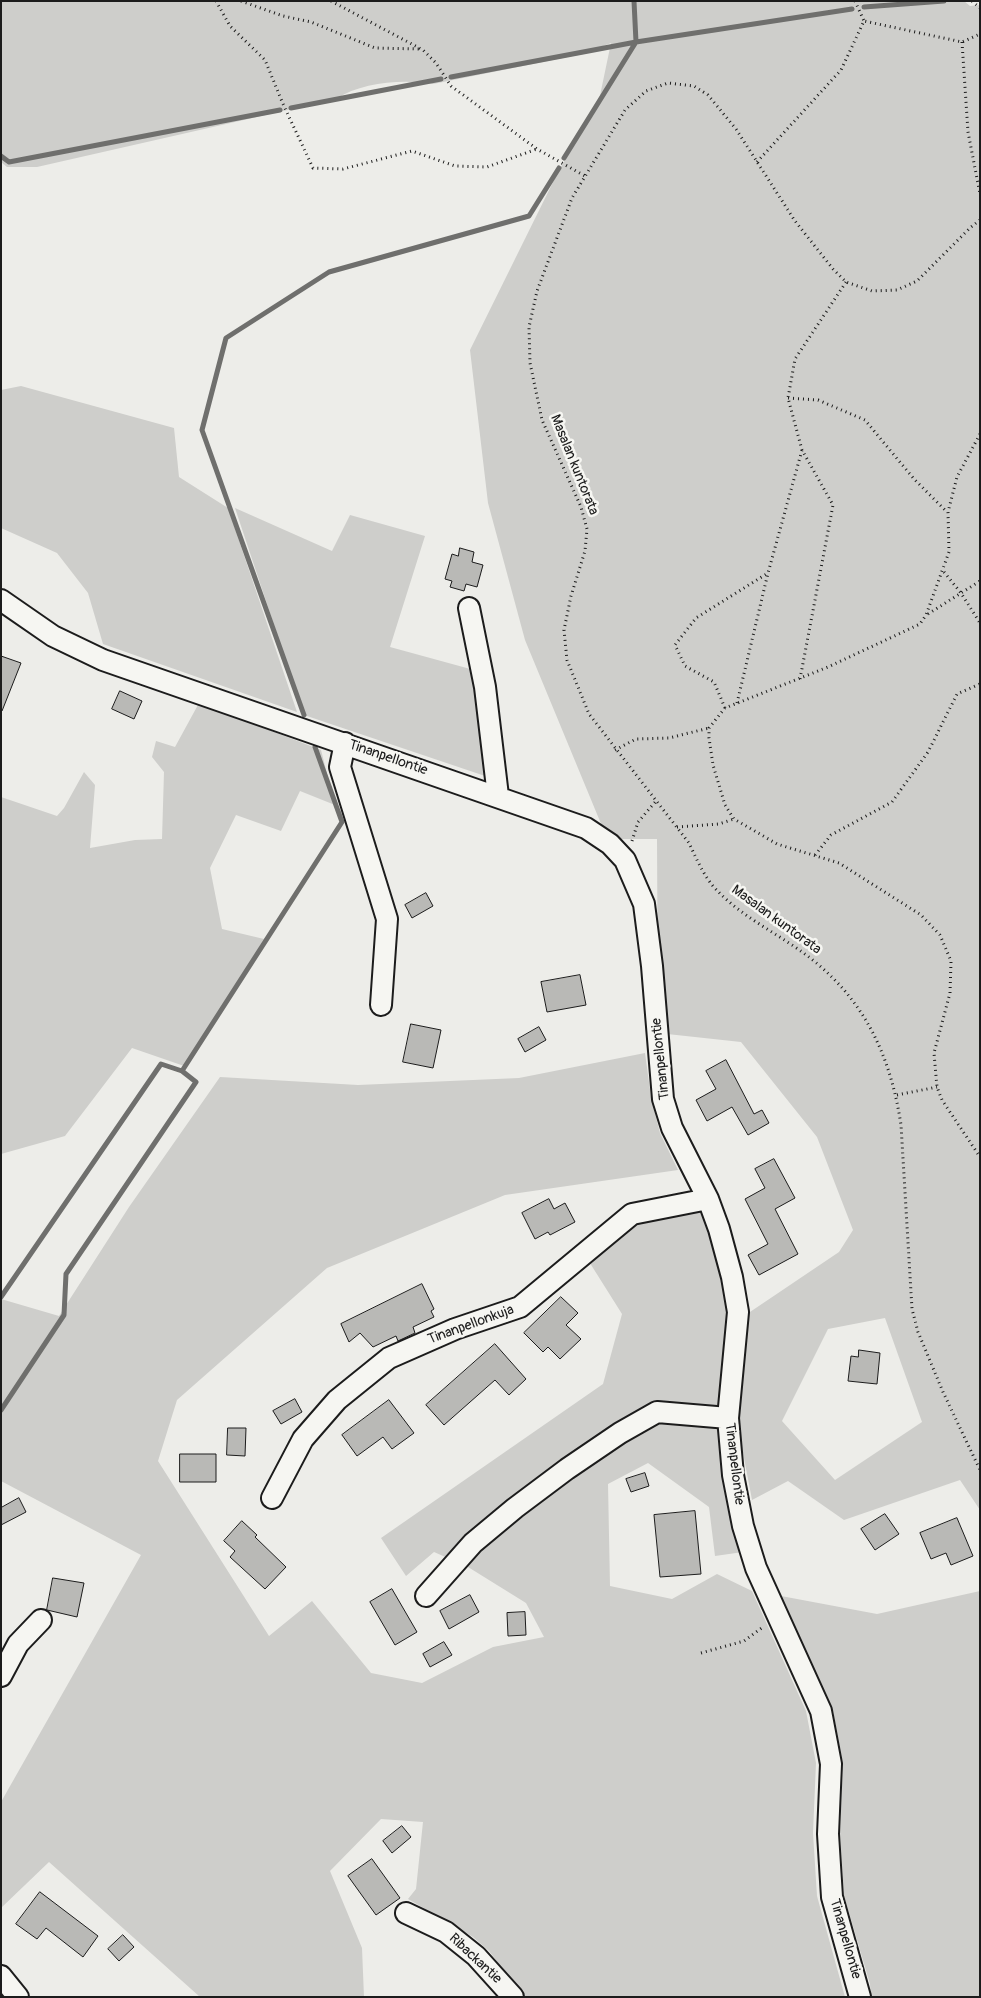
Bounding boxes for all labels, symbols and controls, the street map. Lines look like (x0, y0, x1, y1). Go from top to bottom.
street label: Masalan kuntorata (546, 412, 602, 518)
street label: Tinanpellontie (346, 737, 430, 779)
street label: Masalan kuntorata (728, 882, 824, 958)
street label: Tinanpellontie (648, 1017, 674, 1101)
street label: Tinanpellonkuja (426, 1302, 516, 1348)
street label: Tinanpellontie (721, 1422, 747, 1506)
street label: Tinanpellontie (826, 1897, 864, 1981)
street label: Ribackantie (445, 1930, 505, 1988)

